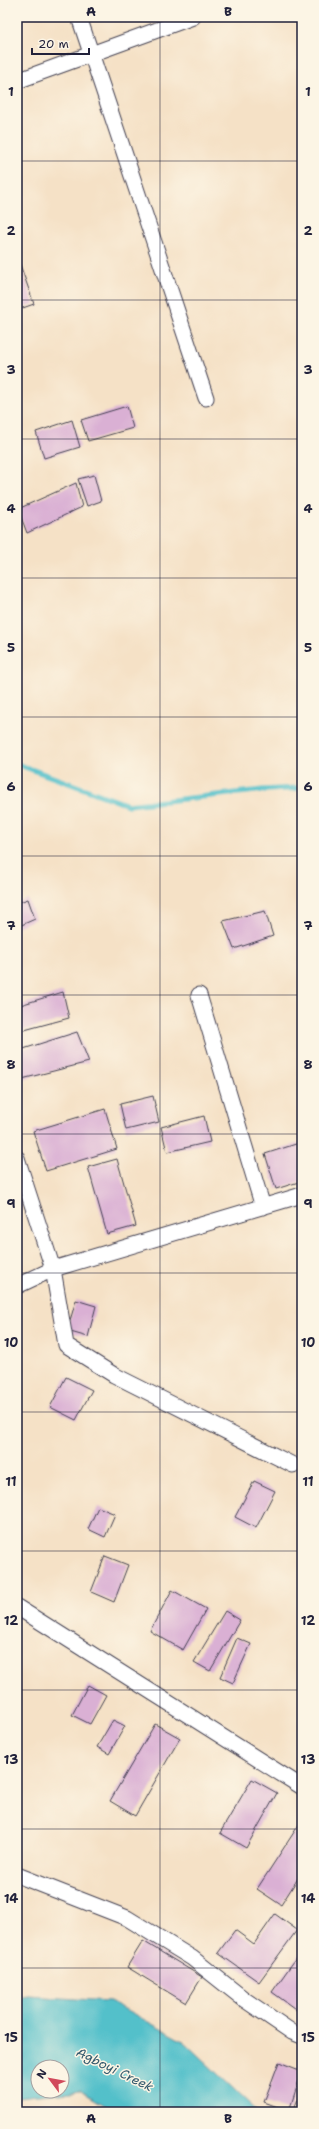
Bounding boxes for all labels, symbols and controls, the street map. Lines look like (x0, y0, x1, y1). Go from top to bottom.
text: A (86, 3, 96, 20)
text: B (224, 3, 232, 20)
scale bar (32, 30, 89, 56)
text: 20 m (38, 36, 69, 52)
text: 1 (8, 83, 14, 100)
text: 1 (305, 83, 311, 100)
text: 2 (6, 222, 16, 239)
text: 2 (303, 222, 313, 239)
text: 3 (6, 361, 16, 378)
text: 3 (303, 361, 313, 378)
text: 4 (6, 500, 16, 517)
text: 4 (303, 500, 313, 517)
text: 5 (7, 639, 15, 656)
text: 5 (304, 639, 312, 656)
text: 6 (6, 778, 16, 795)
text: 6 (303, 778, 313, 795)
text: 7 (6, 917, 16, 934)
text: 7 (303, 917, 313, 934)
text: 8 (6, 1056, 16, 1073)
text: 8 (303, 1056, 313, 1073)
text: 9 (6, 1195, 16, 1212)
text: 9 (303, 1195, 313, 1212)
text: 10 (4, 1334, 18, 1351)
text: 10 (301, 1334, 315, 1351)
text: 11 (5, 1473, 17, 1490)
text: 11 (302, 1473, 314, 1490)
text: 12 (4, 1612, 18, 1629)
text: 12 (301, 1612, 315, 1629)
text: 13 (4, 1751, 18, 1768)
text: 13 (301, 1751, 315, 1768)
text: 14 (4, 1890, 18, 1907)
text: 14 (301, 1890, 315, 1907)
text: 15 (4, 2029, 18, 2046)
text: 15 (301, 2029, 315, 2046)
water label: Agboyi Creek (73, 2043, 157, 2096)
north arrow (30, 2059, 70, 2099)
text: N (33, 2066, 51, 2082)
text: A (86, 2110, 96, 2127)
text: B (224, 2110, 232, 2127)

